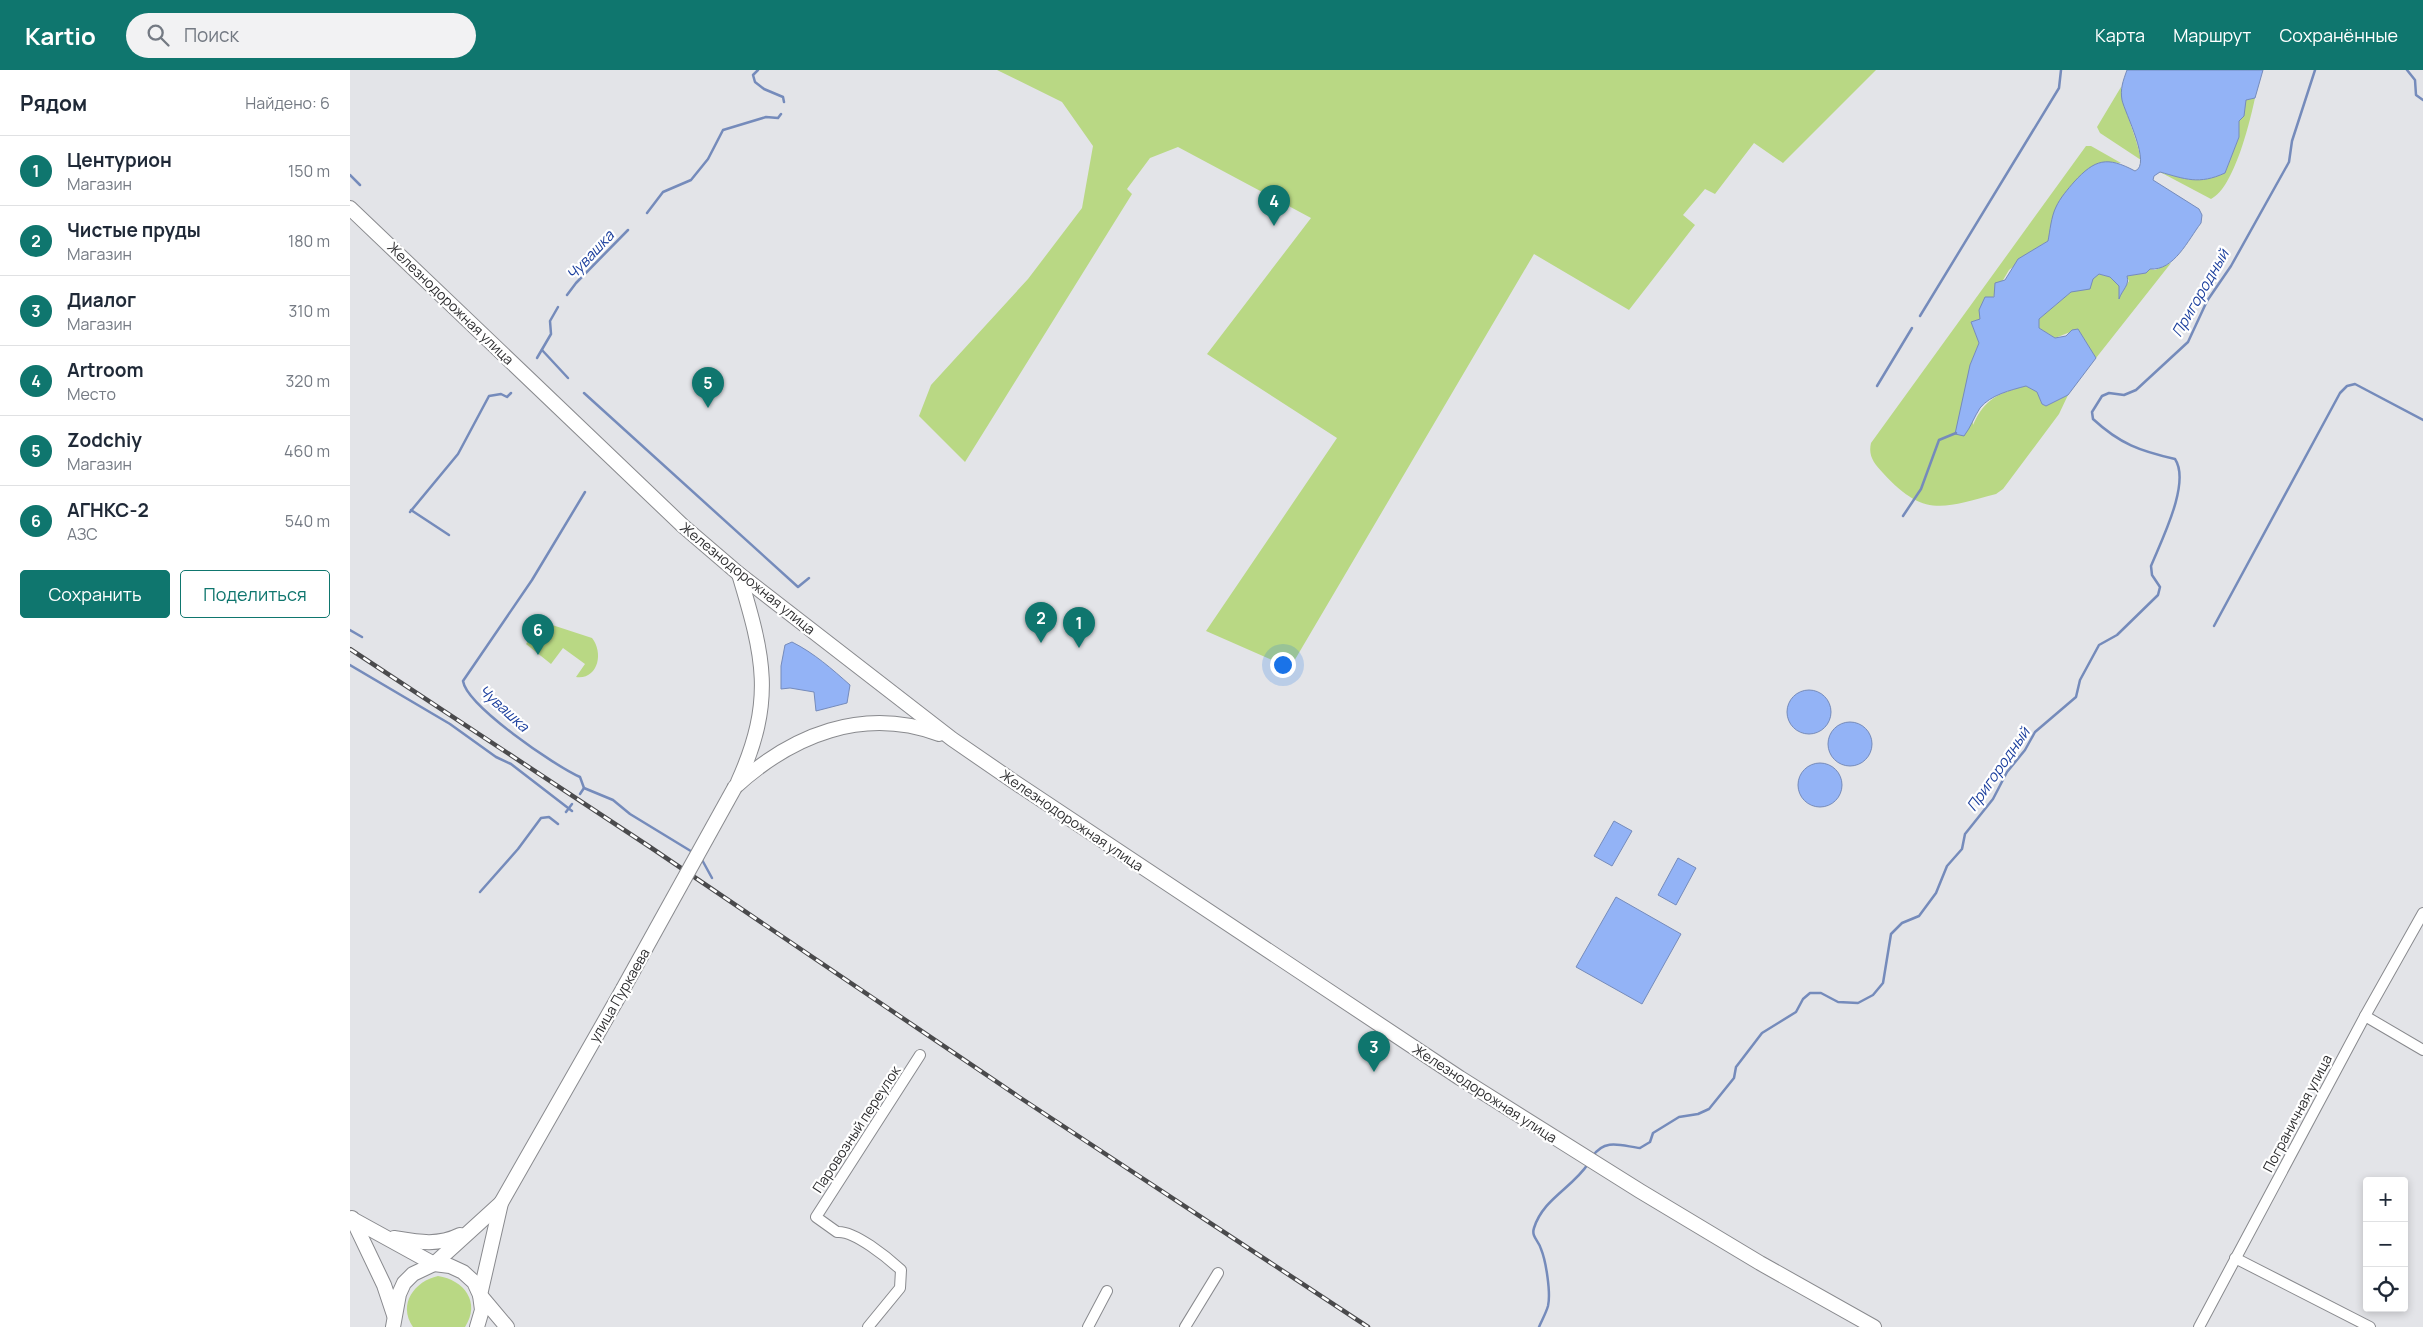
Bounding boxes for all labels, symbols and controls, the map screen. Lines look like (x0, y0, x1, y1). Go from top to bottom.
search box (126, 13, 476, 58)
text: Kartio (25, 19, 96, 52)
icon: search (144, 21, 172, 49)
text: Поиск (184, 22, 239, 48)
text: Карта (2095, 23, 2145, 47)
text: Маршрут (2173, 23, 2251, 47)
text: Сохранённые (2279, 23, 2398, 47)
text: Рядом (20, 89, 87, 117)
text: Найдено: 6 (245, 92, 330, 114)
text: Центурион (67, 147, 172, 173)
text: 1 (32, 160, 40, 182)
text: 150 m (288, 160, 330, 182)
text: Магазин (67, 173, 132, 195)
pin: 4 (1258, 185, 1290, 226)
text: Чистые пруды (67, 217, 201, 243)
water label: Чувашка (561, 225, 619, 285)
text: 2 (31, 230, 41, 252)
text: 180 m (288, 230, 330, 252)
street label: Железнодорожная улица (384, 238, 518, 368)
text: Магазин (67, 243, 132, 265)
water label: Пригородный (2166, 244, 2234, 341)
text: Диалог (67, 287, 136, 313)
text: 3 (31, 300, 41, 322)
text: 310 m (288, 300, 330, 322)
text: Магазин (67, 313, 132, 335)
text: Artroom (67, 357, 144, 383)
pin: 5 (692, 367, 724, 408)
text: 4 (31, 370, 41, 392)
text: 320 m (286, 370, 330, 392)
text: Место (67, 383, 116, 405)
text: Zodchiy (67, 427, 142, 453)
text: 5 (31, 440, 41, 462)
text: 460 m (284, 440, 330, 462)
text: Магазин (67, 453, 132, 475)
text: АГНКС-2 (67, 497, 149, 523)
text: 6 (31, 510, 41, 532)
text: 540 m (285, 510, 330, 532)
street label: Железнодорожная улица (676, 517, 820, 639)
text: АЗС (67, 523, 98, 545)
button: Сохранить (20, 570, 170, 618)
button: Поделиться (180, 570, 330, 618)
pin: 2 (1025, 602, 1057, 643)
pin: 1 (1063, 607, 1095, 648)
pin: 6 (522, 614, 554, 655)
your location (1270, 652, 1296, 678)
water label: Чувашка (474, 680, 534, 737)
water label: Пригородный (1961, 722, 2035, 815)
street label: Железнодорожная улица (997, 765, 1147, 875)
street label: улица Пуркаева (584, 944, 654, 1046)
pin: 3 (1358, 1031, 1390, 1072)
street label: Железнодорожная улица (1409, 1039, 1561, 1147)
street label: Пограничная улица (2258, 1051, 2336, 1175)
street label: Паровозный переулок (808, 1061, 905, 1196)
map controls (2363, 1177, 2408, 1312)
button: + (2363, 1177, 2408, 1222)
button: − (2363, 1222, 2408, 1267)
button: locate (2363, 1267, 2408, 1312)

